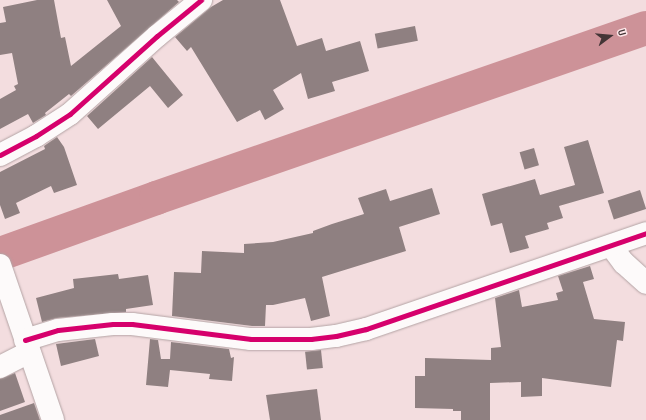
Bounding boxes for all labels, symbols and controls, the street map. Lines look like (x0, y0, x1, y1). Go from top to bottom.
north arrow (590, 16, 630, 56)
text: U (615, 28, 629, 37)

